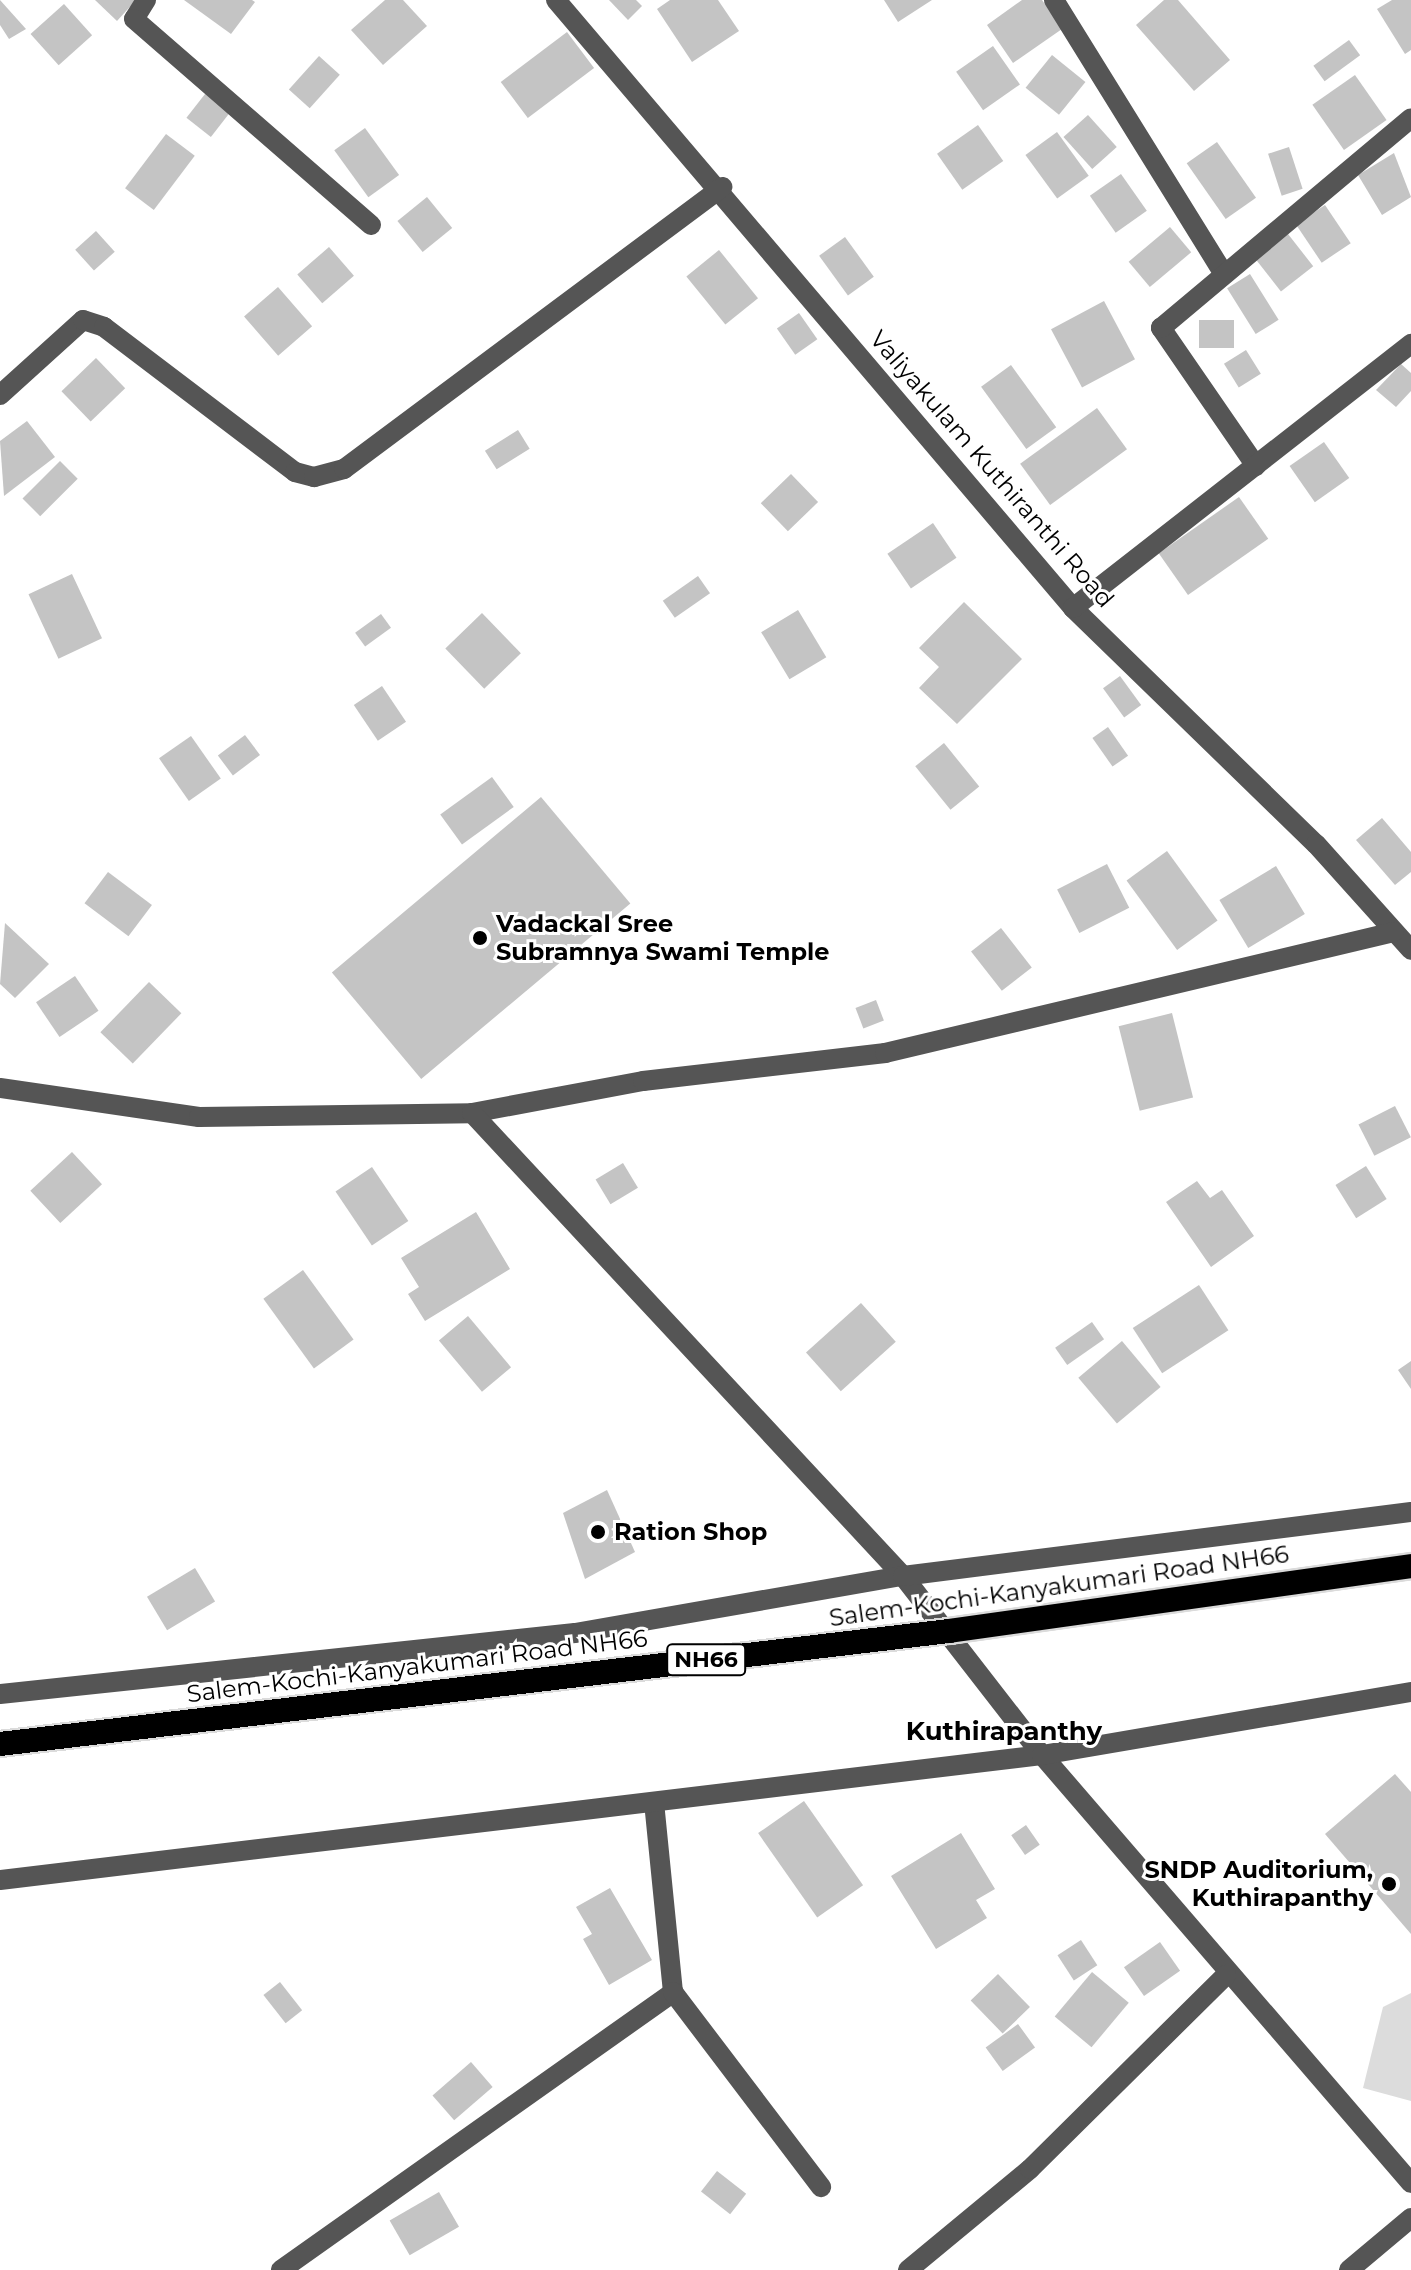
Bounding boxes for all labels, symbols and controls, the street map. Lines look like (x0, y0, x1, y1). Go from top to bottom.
street label: Valiyakulam Kuthiranthi Road (864, 325, 1120, 613)
place label: Vadackal Sree Subramnya Swami Temple (496, 910, 829, 966)
marker: Vadackal Sree Subramnya Swami Temple (471, 929, 489, 947)
place label: Ration Shop (614, 1518, 767, 1546)
marker: Ration Shop (589, 1523, 607, 1541)
street label: Salem-Kochi-Kanyakumari Road NH66 (827, 1539, 1291, 1633)
street label: Salem-Kochi-Kanyakumari Road NH66 (185, 1623, 649, 1709)
road number: NH66 (666, 1642, 746, 1678)
district label: Kuthirapanthy (906, 1716, 1102, 1748)
place label: SNDP Auditorium, Kuthirapanthy (1144, 1856, 1373, 1912)
marker: SNDP Auditorium, Kuthirapanthy (1380, 1875, 1398, 1893)

